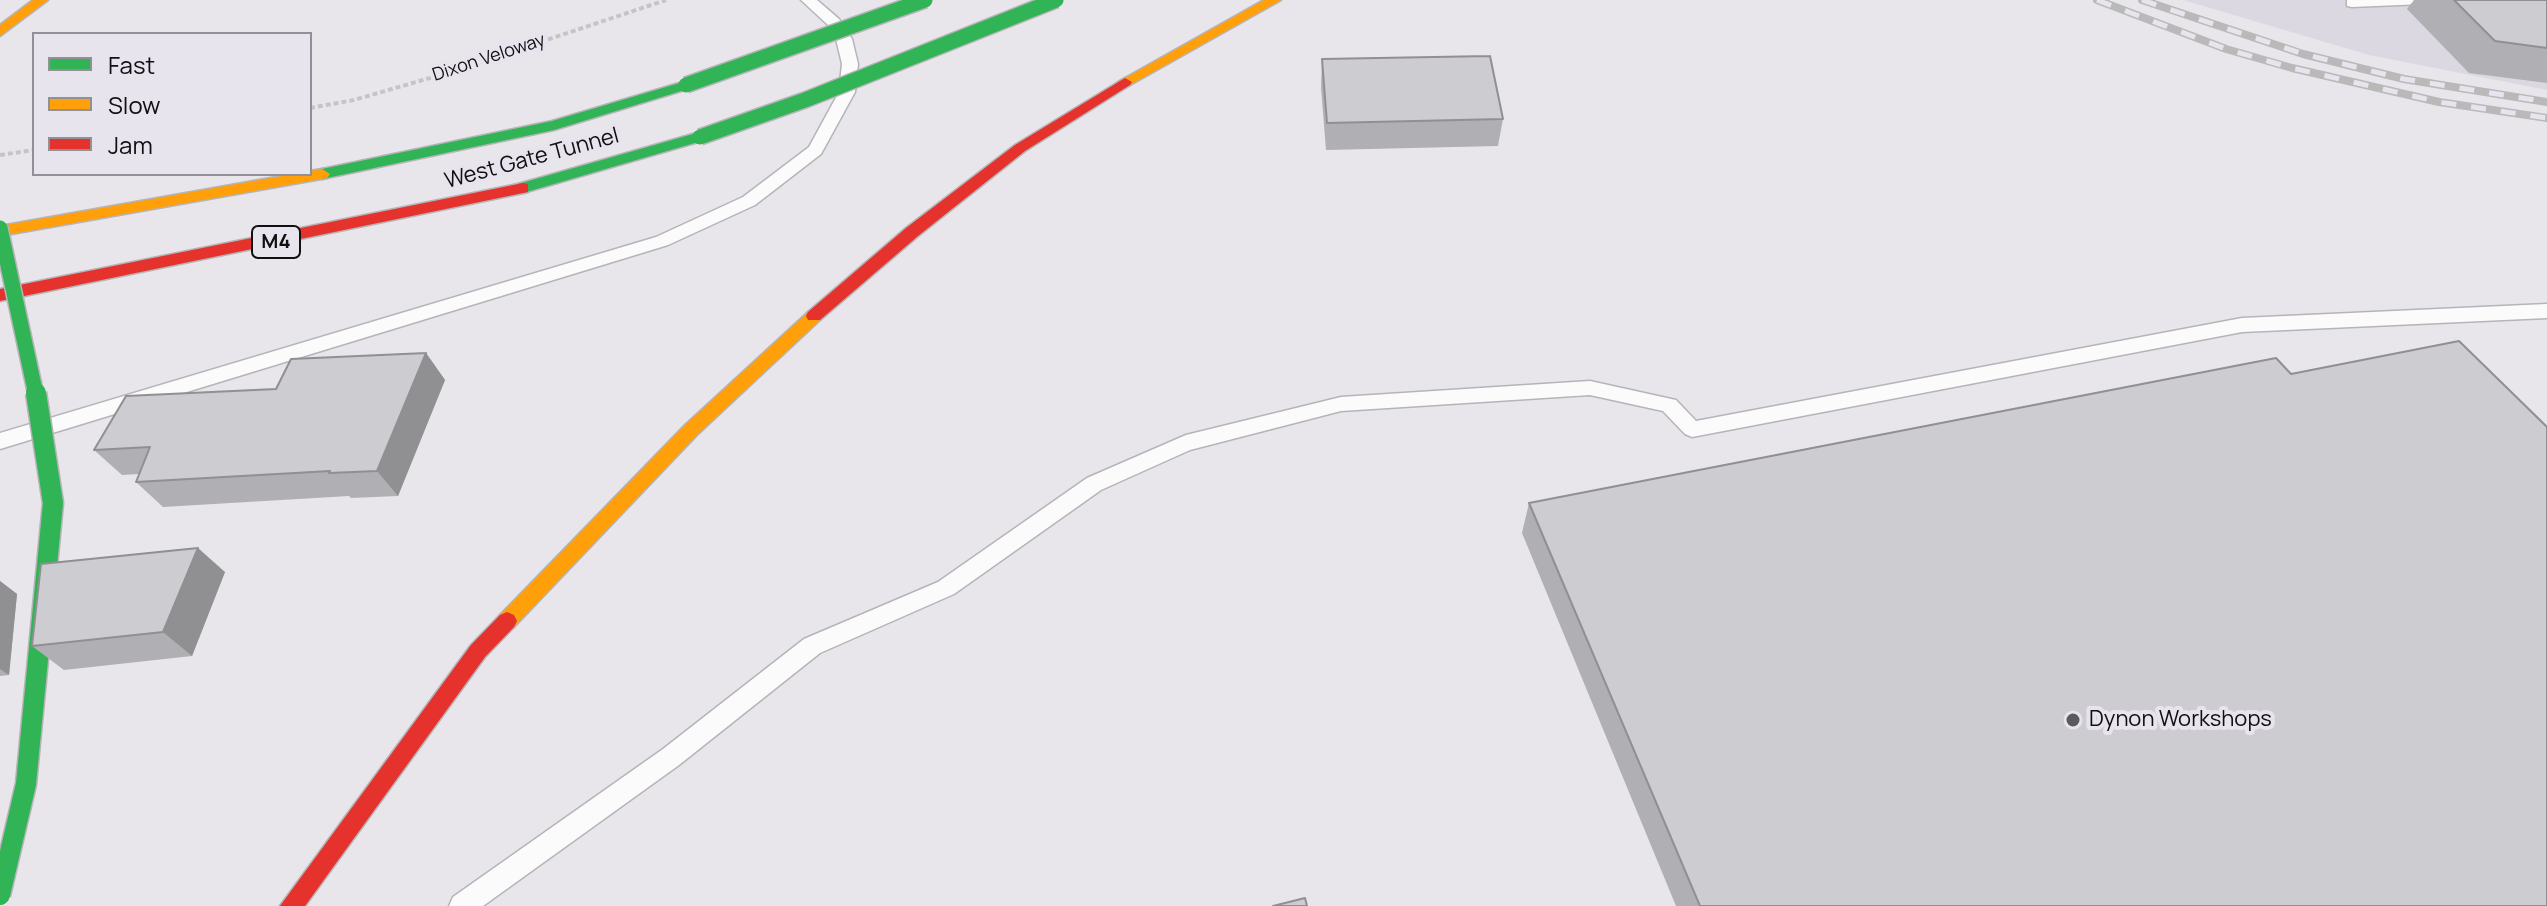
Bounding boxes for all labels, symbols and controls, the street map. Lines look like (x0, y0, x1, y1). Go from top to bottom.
street label: Dixon Veloway (430, 30, 548, 86)
legend (32, 32, 312, 176)
text: Fast (108, 48, 155, 81)
text: Slow (108, 88, 161, 121)
street label: West Gate Tunnel (442, 123, 622, 195)
text: Jam (108, 128, 153, 161)
road number: M4 (252, 226, 300, 258)
place label: Dynon Workshops (2089, 707, 2272, 733)
marker: Dynon Workshops (2064, 711, 2082, 729)

